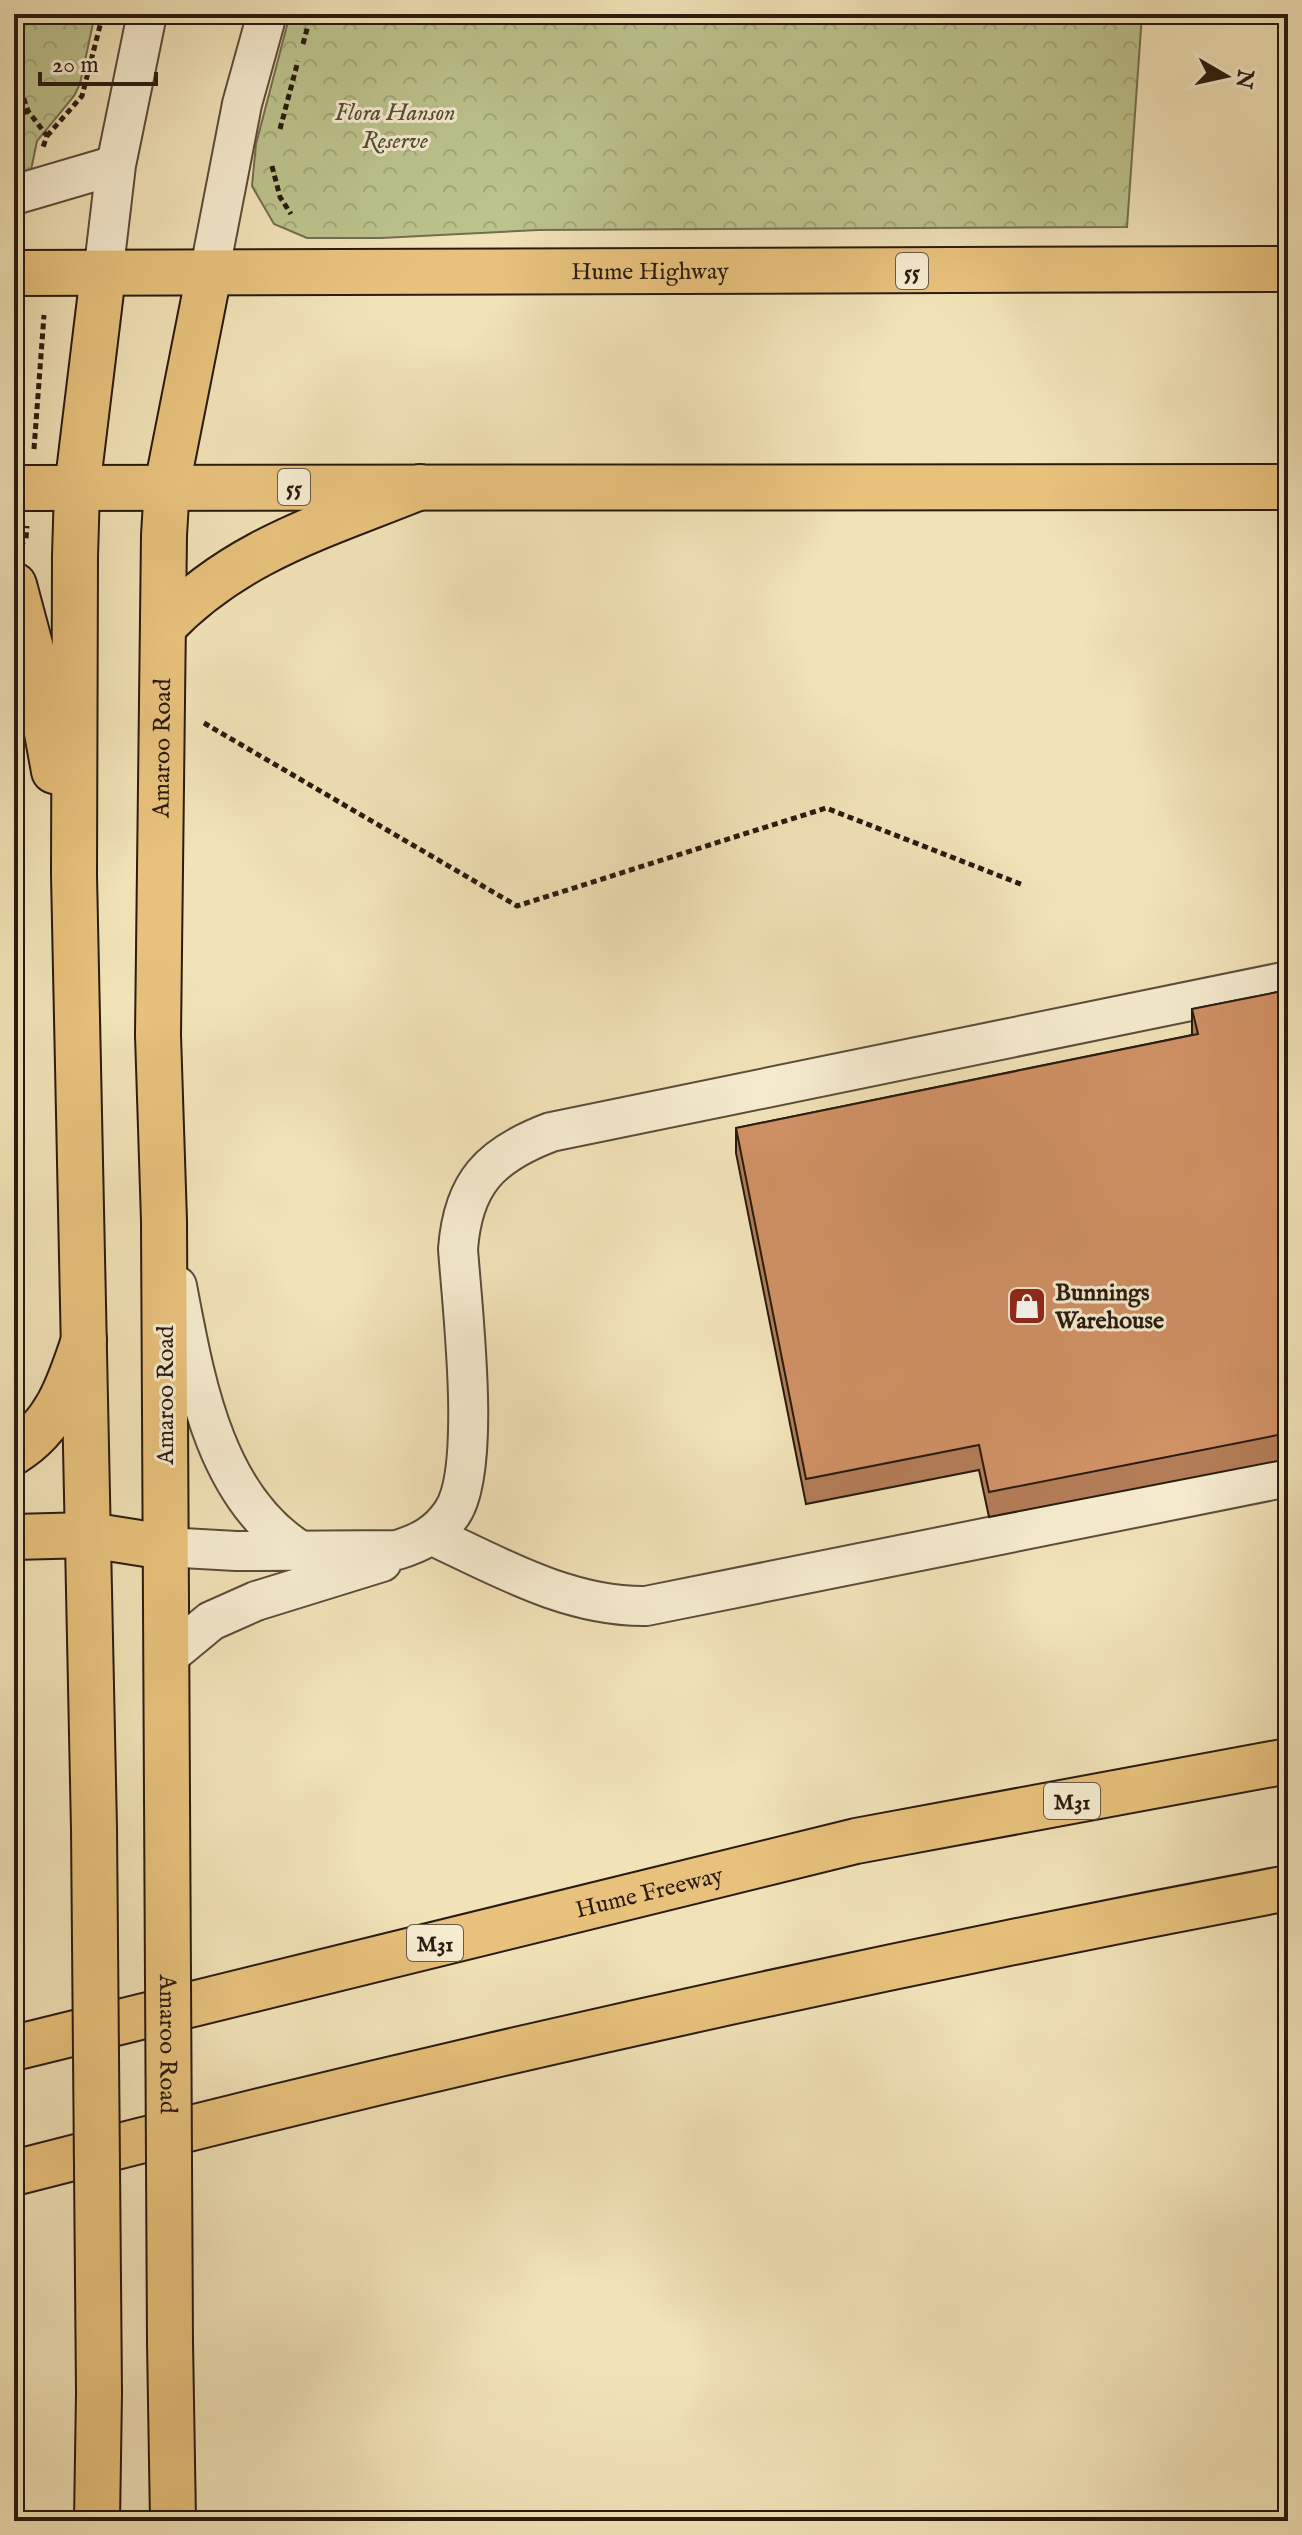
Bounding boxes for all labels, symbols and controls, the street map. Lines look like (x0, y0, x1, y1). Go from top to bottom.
scale bar (40, 36, 156, 86)
north arrow (1186, 36, 1266, 116)
text: 20 m (52, 50, 99, 81)
text: N (1228, 66, 1259, 90)
park label: Flora Hanson Reserve (334, 98, 456, 157)
road number: 55 (896, 253, 928, 289)
street label: Hume Highway (571, 257, 729, 288)
road number: 55 (278, 469, 310, 505)
street label: Amaroo Road (147, 678, 179, 819)
place label: Bunnings Warehouse (1054, 1278, 1164, 1337)
shop icon: Bunnings Warehouse (1006, 1285, 1048, 1327)
street label: Amaroo Road (151, 1325, 182, 1466)
road number: M31 (1044, 1783, 1100, 1819)
street label: Hume Freeway (572, 1860, 727, 1926)
road number: M31 (407, 1925, 463, 1961)
street label: Amaroo Road (151, 1973, 183, 2114)

